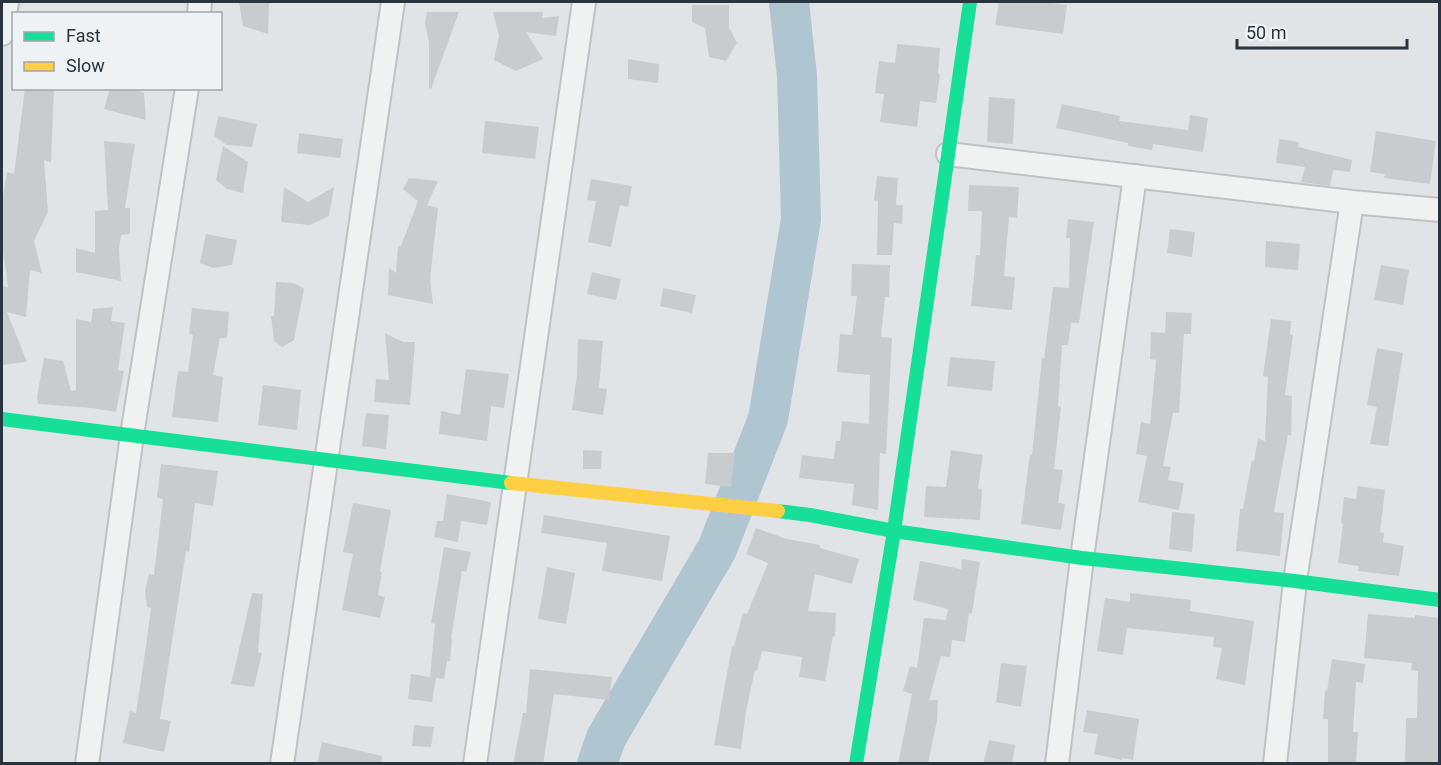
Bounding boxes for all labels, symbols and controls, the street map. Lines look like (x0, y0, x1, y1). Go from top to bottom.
legend (12, 12, 222, 90)
scale bar (1237, 12, 1406, 50)
text: 50 m (1246, 22, 1286, 43)
text: Fast (66, 25, 101, 46)
text: Slow (66, 55, 105, 76)

